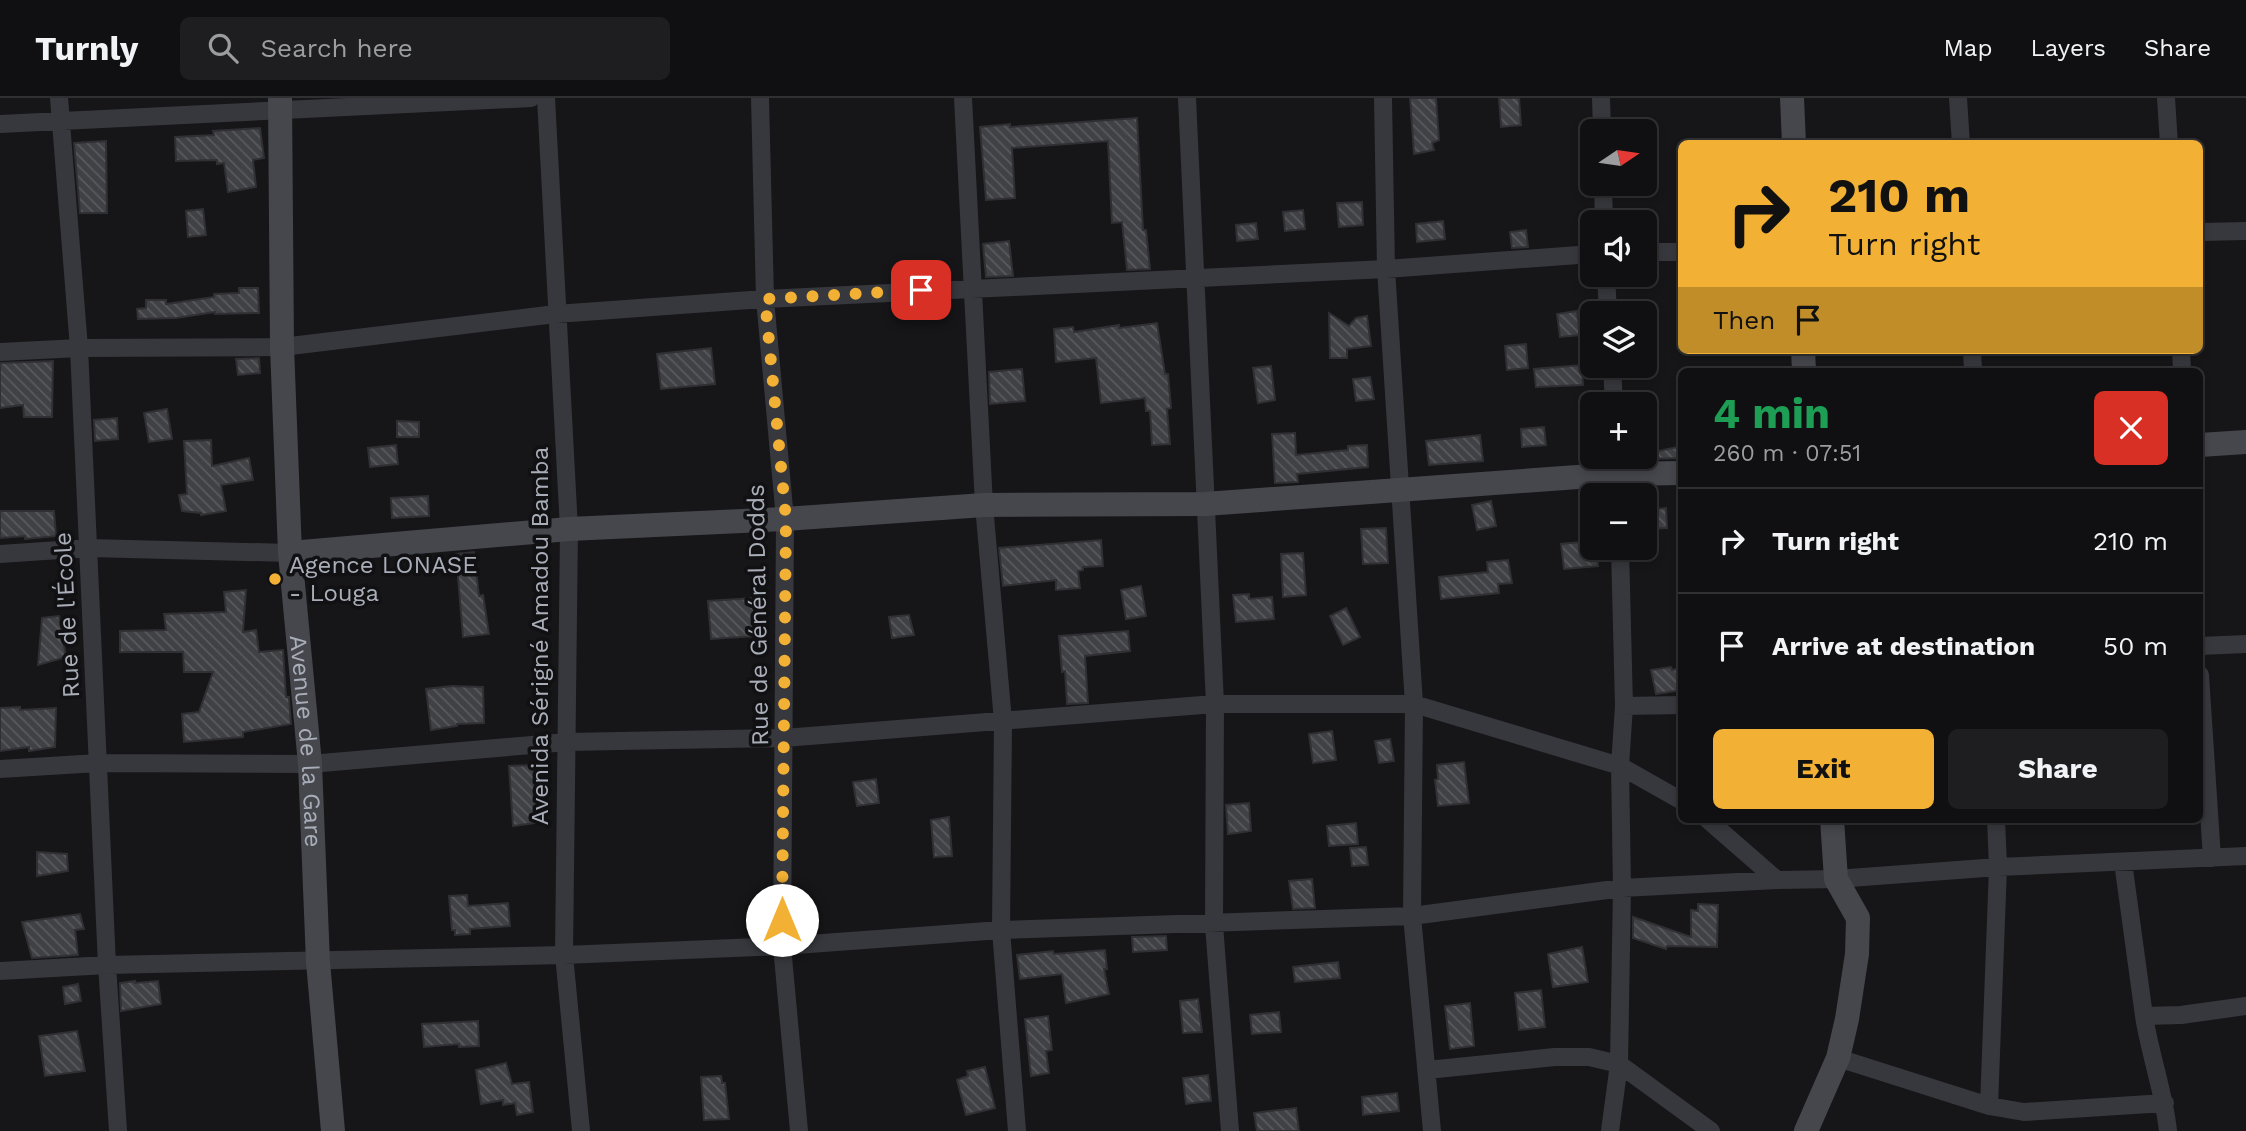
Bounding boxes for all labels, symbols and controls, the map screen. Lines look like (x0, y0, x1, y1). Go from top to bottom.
search box (180, 17, 670, 80)
text: Turnly (35, 29, 138, 68)
icon: search (204, 29, 242, 67)
text: Search here (260, 33, 413, 63)
text: Map (1944, 34, 1992, 62)
text: Layers (2030, 34, 2106, 62)
text: Share (2144, 34, 2211, 62)
north arrow (1580, 119, 1657, 196)
map controls (1580, 119, 1657, 560)
text: 210 m (1828, 166, 1970, 224)
icon: right (1713, 168, 1804, 259)
button: sound (1580, 210, 1657, 287)
text: Turn right (1828, 225, 1980, 263)
pin (891, 260, 951, 320)
icon: arrive (902, 271, 940, 309)
button: layers (1580, 301, 1657, 378)
icon: arrive (1789, 301, 1827, 339)
text: Then (1713, 305, 1775, 335)
text: 4 min (1713, 389, 1830, 438)
button: close (2094, 391, 2168, 465)
button: + (1580, 392, 1657, 469)
text: 260 m · 07:51 (1713, 440, 1861, 467)
street label: Avenida Sérigné Amadou Bamba (526, 447, 554, 825)
button: − (1580, 483, 1657, 560)
street label: Rue de Général Dodds (742, 484, 774, 746)
icon: right (1713, 522, 1751, 560)
text: Turn right (1772, 526, 1899, 556)
text: 210 m (2093, 526, 2168, 556)
street label: Rue de l'École (49, 531, 85, 699)
place label: Agence LONASE - Louga (289, 551, 478, 607)
marker: Agence LONASE - Louga (267, 571, 283, 587)
icon: arrive (1713, 627, 1751, 665)
text: Arrive at destination (1772, 631, 2035, 661)
text: 50 m (2103, 631, 2168, 661)
street label: Avenue de la Gare (284, 634, 327, 848)
button: Exit (1713, 729, 1934, 809)
button: Share (1948, 729, 2168, 809)
position arrow (745, 883, 819, 957)

